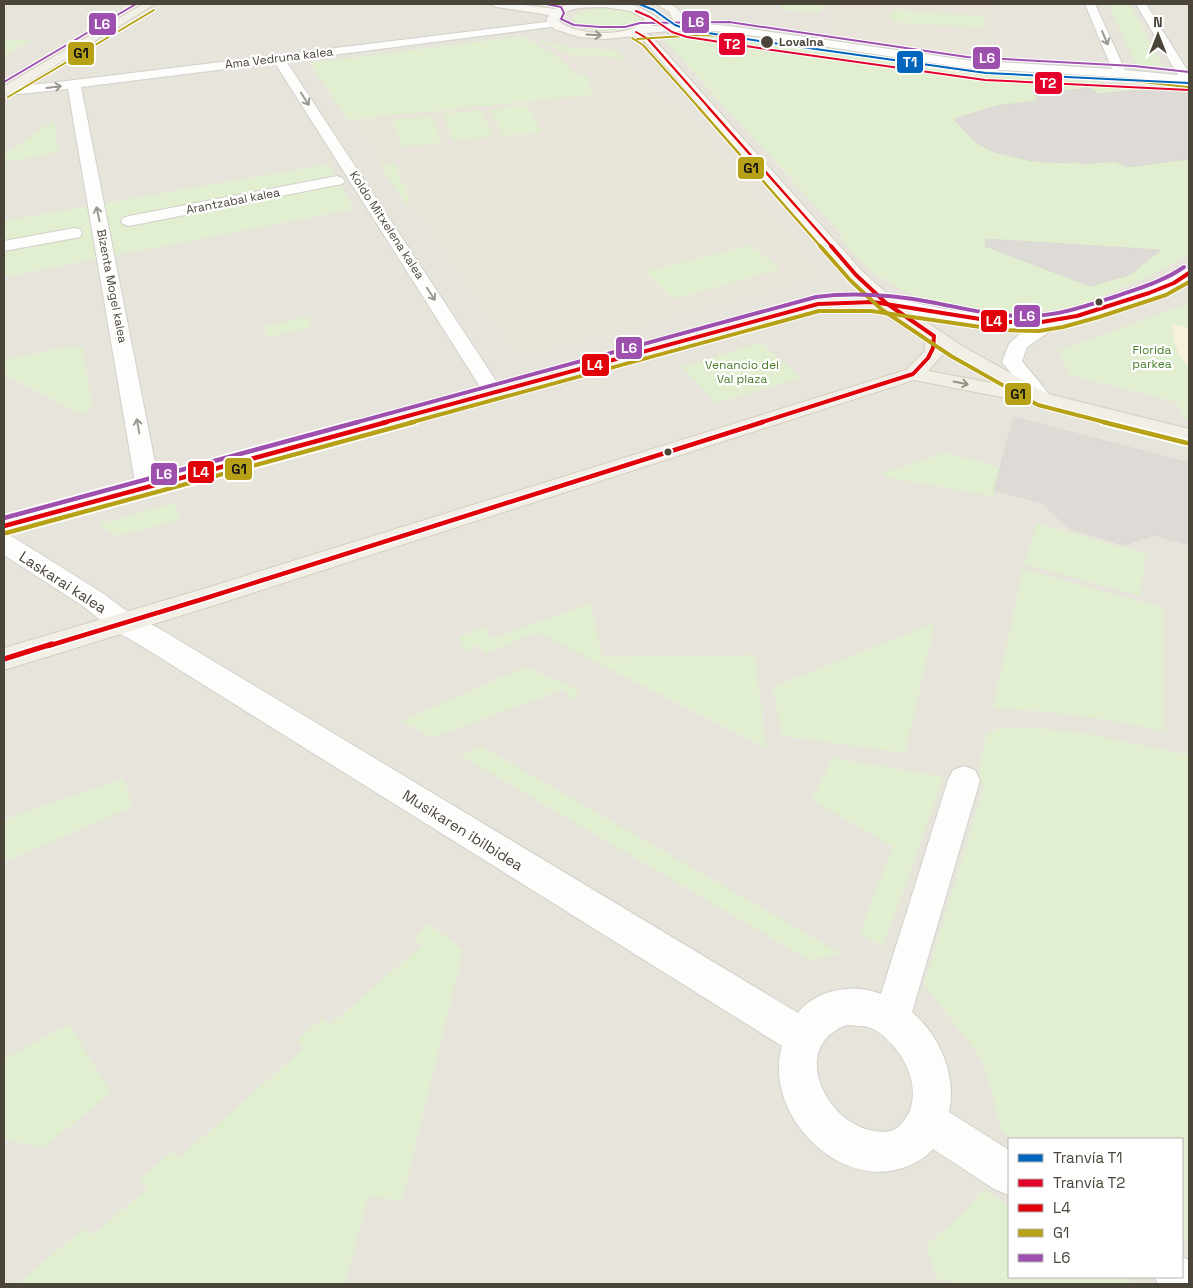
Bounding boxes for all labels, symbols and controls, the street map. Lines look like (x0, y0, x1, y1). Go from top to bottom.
line badge: L6 (681, 10, 710, 34)
north arrow (1133, 10, 1183, 60)
line badge: L6 (88, 12, 117, 36)
text: L6 (688, 13, 704, 31)
text: N (1153, 13, 1163, 31)
text: L6 (94, 15, 110, 33)
one-way arrow (586, 30, 602, 40)
one-way arrow (1102, 31, 1111, 46)
line badge: T2 (718, 32, 746, 56)
marker: Lovaina (759, 34, 775, 50)
place label: Lovaina (779, 34, 824, 50)
text: T2 (724, 35, 740, 53)
line badge: G1 (67, 41, 95, 66)
street label: Ama Vedruna kalea (224, 43, 334, 73)
text: G1 (73, 44, 89, 62)
line badge: L6 (972, 46, 1001, 70)
text: L6 (979, 49, 995, 67)
line badge: T1 (896, 50, 924, 74)
text: T1 (903, 53, 917, 71)
line badge: T2 (1034, 71, 1063, 95)
text: T2 (1040, 74, 1056, 92)
one-way arrow (46, 81, 62, 91)
one-way arrow (299, 92, 310, 106)
line badge: G1 (737, 156, 765, 180)
text: G1 (743, 159, 759, 177)
street label: Koldo Mitxelena kalea (346, 168, 428, 282)
street label: Arantzabal kalea (185, 184, 281, 218)
one-way arrow (93, 207, 103, 223)
street label: Bizenta Mogel kalea (93, 228, 131, 344)
one-way arrow (427, 287, 437, 301)
unlabelled marker (1094, 297, 1104, 307)
line badge: L6 (1013, 304, 1041, 328)
text: L6 (1019, 307, 1035, 325)
line badge: L4 (980, 309, 1008, 333)
text: L4 (986, 312, 1002, 330)
line badge: L6 (615, 336, 643, 360)
text: L6 (621, 339, 637, 357)
park label: Florida parkea (1132, 342, 1172, 372)
line badge: L4 (581, 353, 610, 377)
text: L4 (587, 356, 603, 374)
park label: Venancio del Val plaza (705, 357, 779, 387)
one-way arrow (953, 379, 969, 388)
line badge: G1 (1004, 382, 1032, 406)
text: G1 (1010, 385, 1026, 403)
one-way arrow (132, 418, 142, 434)
unlabelled marker (663, 447, 673, 457)
line badge: G1 (224, 457, 253, 481)
line badge: L4 (187, 460, 215, 484)
text: G1 (231, 460, 247, 478)
line badge: L6 (150, 462, 178, 486)
text: L4 (193, 463, 209, 481)
text: L6 (156, 465, 172, 483)
street label: Laskarai kalea (16, 547, 111, 618)
street label: Musikaren ibilbidea (399, 785, 527, 875)
legend (1008, 1138, 1183, 1278)
text: Tranvía T1 (1053, 1148, 1123, 1167)
text: Tranvía T2 (1053, 1173, 1125, 1192)
text: L4 (1053, 1198, 1071, 1217)
text: G1 (1053, 1223, 1069, 1242)
text: L6 (1053, 1248, 1070, 1267)

